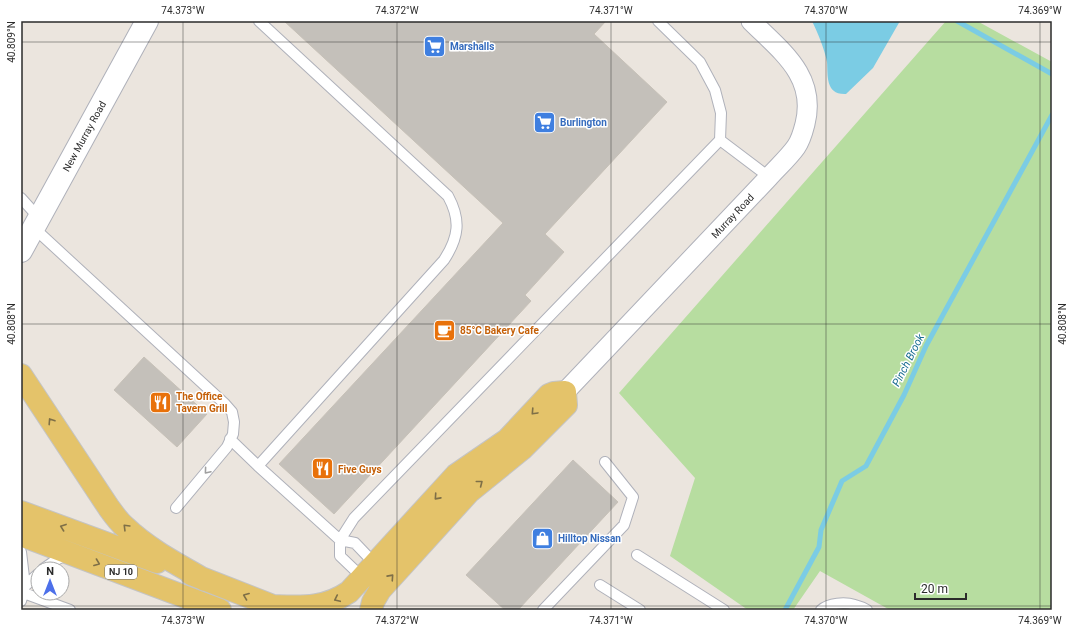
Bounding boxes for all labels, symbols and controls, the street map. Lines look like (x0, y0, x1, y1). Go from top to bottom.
text: 74.373°W (161, 5, 205, 16)
text: 74.372°W (375, 5, 419, 16)
text: 74.371°W (589, 5, 633, 16)
text: 74.370°W (804, 5, 848, 16)
text: 74.369°W (1018, 5, 1062, 16)
text: 40.809°N (6, 21, 17, 63)
supermarket icon: Marshalls (422, 33, 448, 59)
place label: Marshalls (450, 41, 494, 52)
street label: New Murray Road (61, 99, 108, 174)
supermarket icon: Burlington (532, 109, 558, 135)
place label: Burlington (560, 117, 607, 128)
street label: Murray Road (709, 192, 756, 240)
text: 40.808°N (6, 303, 17, 345)
text: 40.808°N (1057, 303, 1068, 345)
cafe icon: 85°C Bakery Cafe (431, 317, 457, 343)
place label: 85°C Bakery Cafe (460, 325, 539, 336)
water label: Pinch Brook (890, 331, 927, 389)
restaurant icon: The Office Tavern Grill (147, 389, 173, 415)
place label: The Office Tavern Grill (176, 391, 228, 414)
one-way arrow (532, 407, 539, 414)
one-way arrow (48, 418, 56, 425)
restaurant icon: Five Guys (310, 456, 336, 482)
place label: Five Guys (338, 464, 382, 475)
one-way arrow (205, 466, 212, 473)
one-way arrow (476, 481, 483, 488)
one-way arrow (434, 492, 441, 499)
one-way arrow (60, 523, 67, 531)
one-way arrow (123, 524, 131, 532)
shop icon: Hilltop Nissan (529, 525, 555, 551)
place label: Hilltop Nissan (558, 533, 621, 544)
one-way arrow (93, 559, 100, 567)
north arrow (30, 561, 70, 601)
text: N (46, 565, 54, 578)
road number: NJ 10 (105, 565, 137, 579)
one-way arrow (386, 574, 394, 582)
scale bar (915, 575, 966, 601)
text: 20 m (921, 582, 948, 596)
one-way arrow (243, 592, 250, 600)
one-way arrow (333, 594, 341, 602)
text: 74.373°W (161, 615, 205, 626)
text: 74.372°W (375, 615, 419, 626)
text: 74.371°W (589, 615, 633, 626)
text: 74.370°W (804, 615, 848, 626)
text: 74.369°W (1018, 615, 1062, 626)

